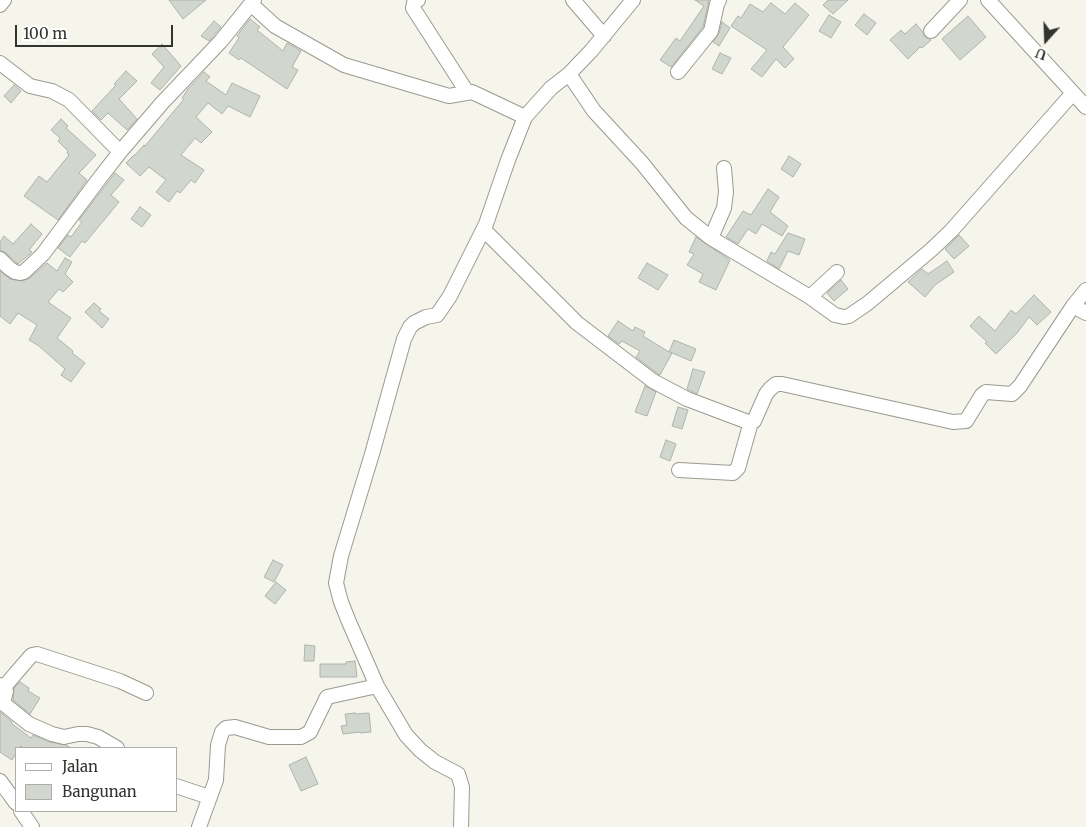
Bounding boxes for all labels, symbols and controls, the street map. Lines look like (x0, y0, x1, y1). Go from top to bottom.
scale bar (18, 15, 175, 47)
north arrow (1021, 15, 1071, 65)
text: 100 m (23, 24, 67, 43)
text: U (1033, 44, 1049, 64)
legend (15, 747, 178, 812)
text: Jalan (62, 757, 98, 776)
text: Bangunan (62, 782, 137, 801)

